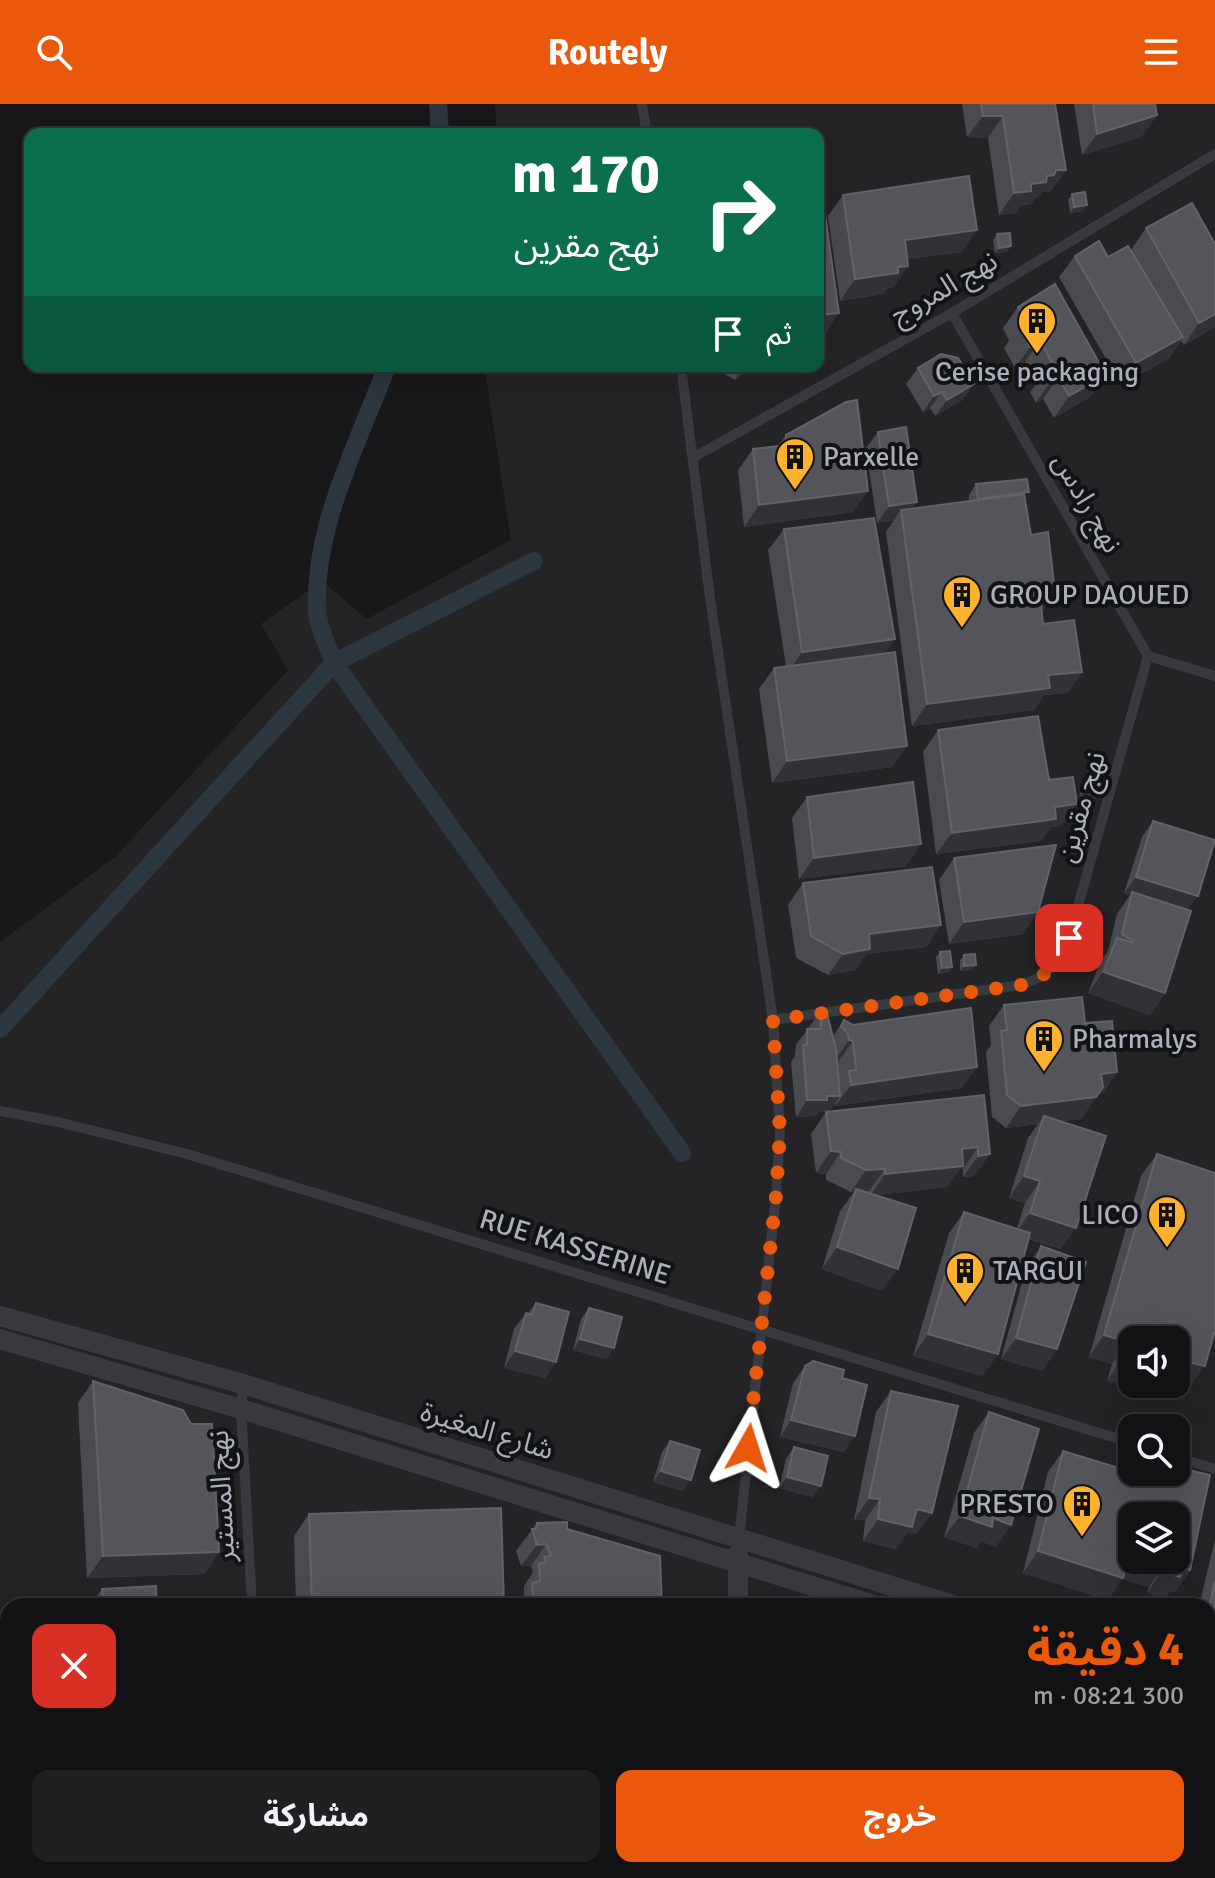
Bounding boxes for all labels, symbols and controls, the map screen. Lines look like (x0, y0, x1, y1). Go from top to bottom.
icon: search (32, 30, 76, 74)
text: Routely (548, 30, 667, 75)
icon: menu (1139, 30, 1183, 74)
text: 170 m (512, 139, 660, 208)
icon: right (688, 160, 792, 264)
text: نهج مقرين (514, 223, 660, 268)
street label: نهج المروج (885, 244, 1005, 335)
building icon: Cerise packaging (1016, 300, 1058, 355)
icon: arrive (706, 312, 750, 356)
text: ثم (766, 316, 792, 353)
place label: Cerise packaging (935, 355, 1139, 389)
building icon: Parxelle (774, 436, 816, 491)
place label: Parxelle (823, 440, 919, 474)
street label: نهج رادس (1042, 447, 1129, 560)
building icon: GROUP DAOUED (941, 574, 983, 629)
place label: GROUP DAOUED (990, 578, 1189, 612)
street label: نهج مقرين (1049, 748, 1116, 867)
pin (1035, 904, 1103, 972)
icon: arrive (1047, 916, 1091, 960)
building icon: Pharmalys (1023, 1018, 1065, 1073)
place label: Pharmalys (1072, 1022, 1197, 1056)
building icon: LICO (1146, 1194, 1188, 1249)
place label: LICO (1081, 1198, 1139, 1232)
street label: RUE KASSERINE (475, 1202, 675, 1292)
building icon: TARGUI (944, 1250, 986, 1305)
place label: TARGUI (993, 1254, 1084, 1288)
map controls (1118, 1326, 1190, 1574)
button: sound (1118, 1326, 1190, 1398)
street label: شارع المغيرة (416, 1395, 558, 1470)
position arrow (706, 1406, 790, 1490)
button: search (1118, 1414, 1190, 1486)
street label: نهج المستير (202, 1429, 245, 1564)
building icon: PRESTO (1061, 1483, 1103, 1538)
place label: PRESTO (959, 1487, 1054, 1521)
button: layers (1118, 1502, 1190, 1574)
text: 4 دقيقة (1027, 1620, 1184, 1679)
button: close (32, 1624, 116, 1708)
text: 300 m · 08:21 (1033, 1680, 1184, 1712)
button: مشاركة (32, 1770, 600, 1862)
button: خروج (616, 1770, 1184, 1862)

